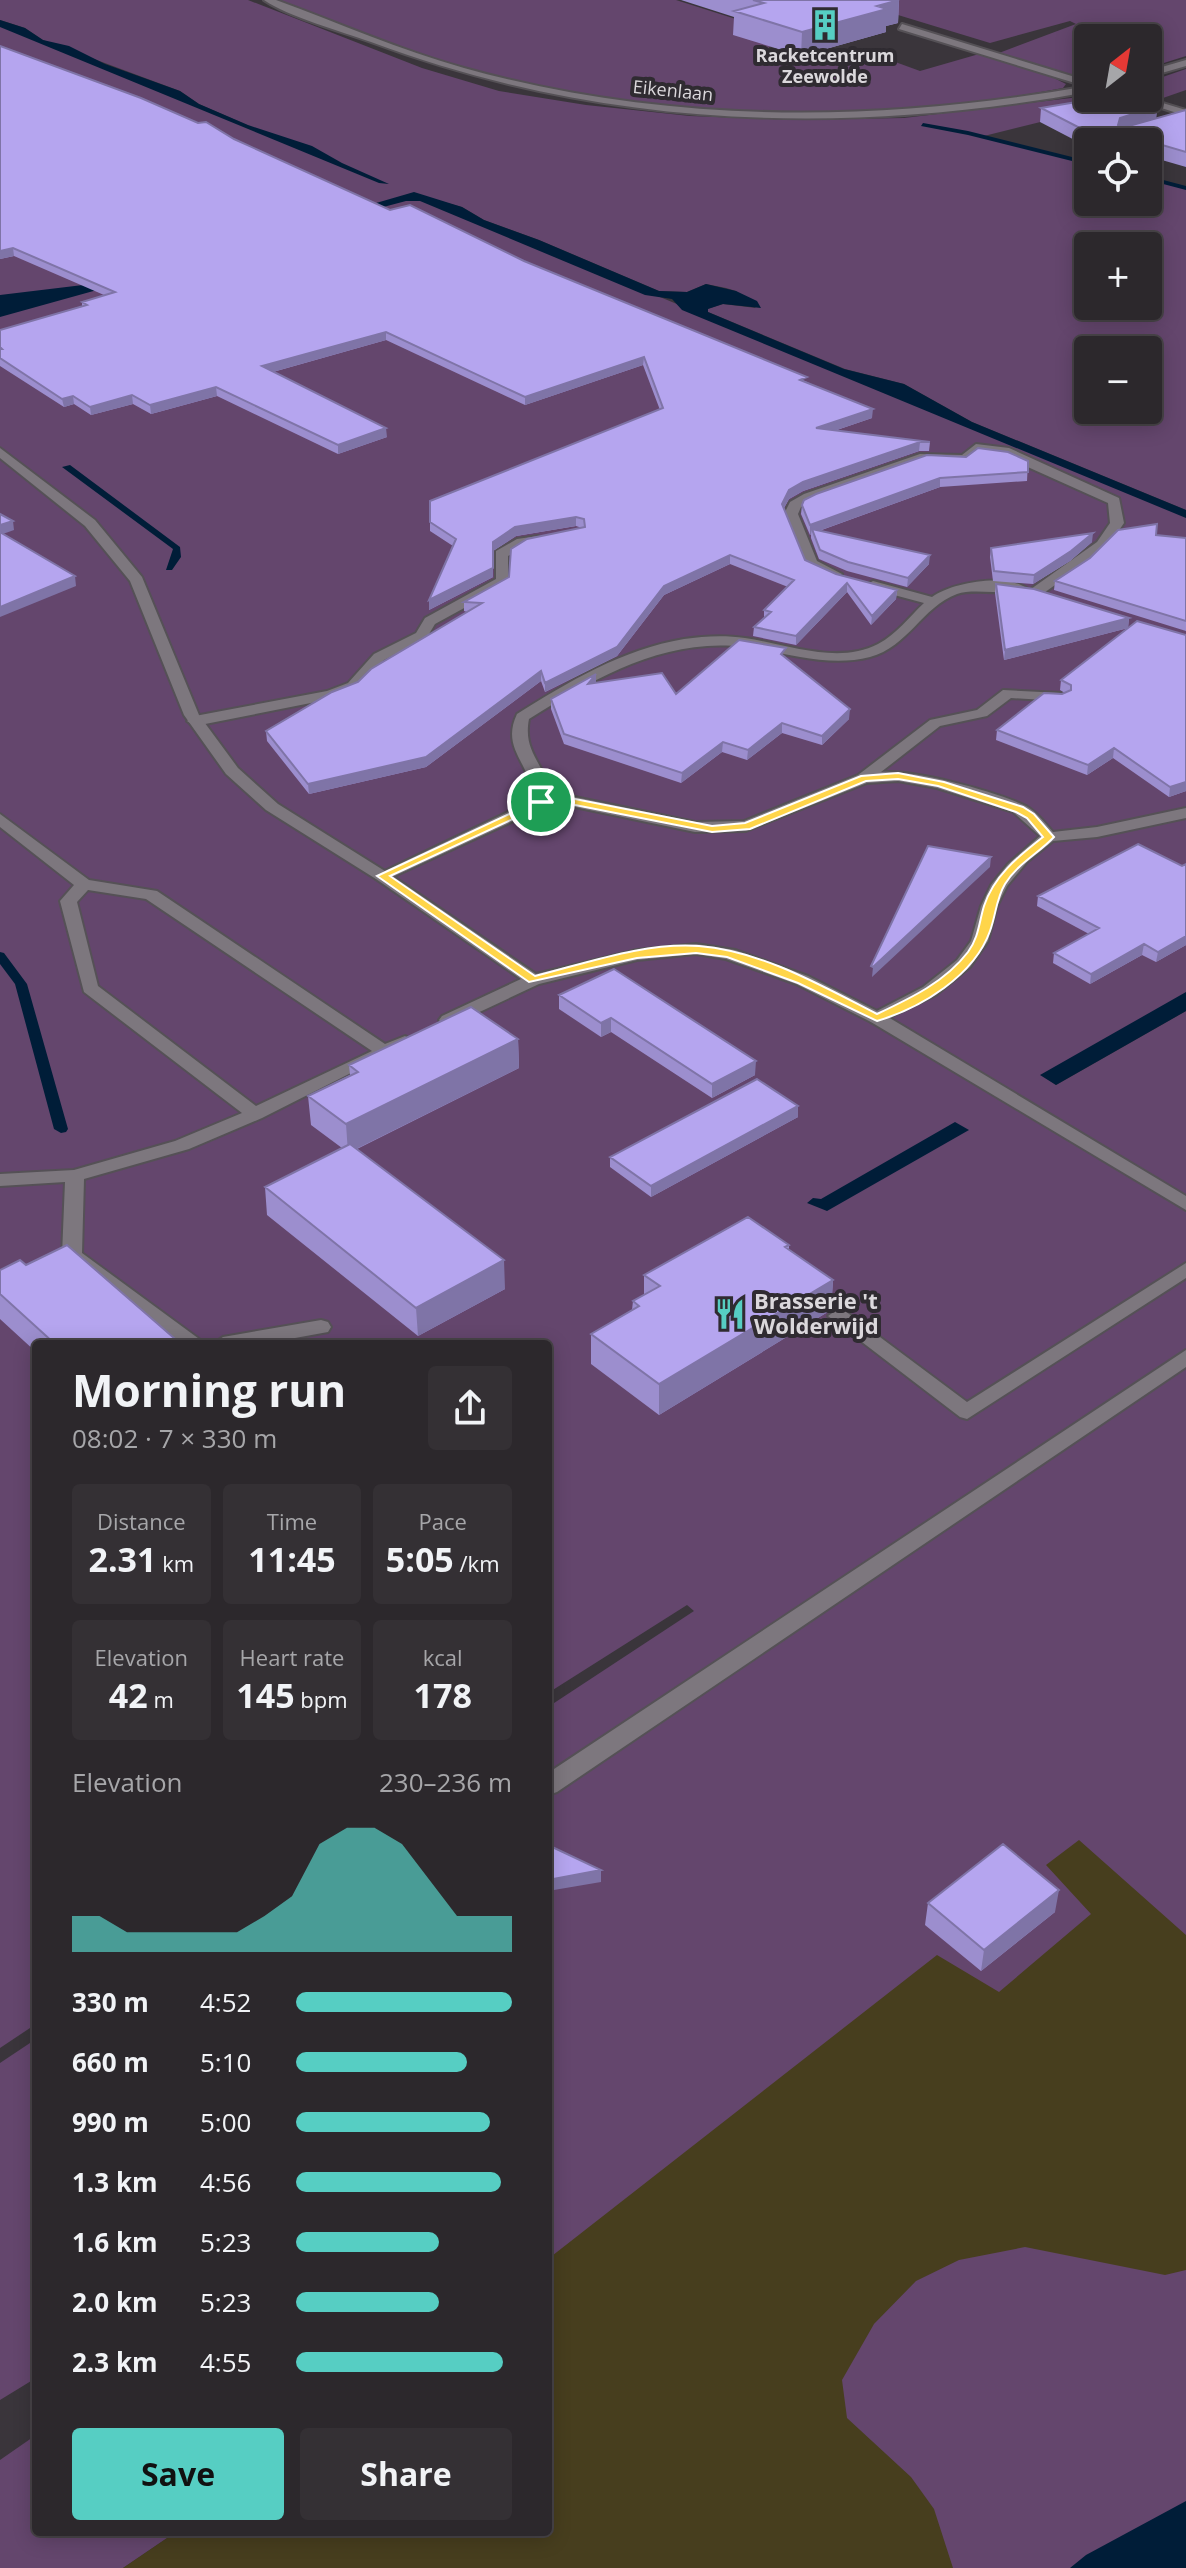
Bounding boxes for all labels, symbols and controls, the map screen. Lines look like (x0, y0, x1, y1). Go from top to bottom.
building icon: Racketcentrum Zeewolde (808, 8, 842, 42)
north arrow (1074, 24, 1162, 112)
map controls (1074, 24, 1162, 424)
place label: Racketcentrum Zeewolde (756, 43, 894, 88)
street label: Eikenlaan (632, 74, 715, 106)
button: locate (1074, 128, 1162, 216)
button: + (1074, 232, 1162, 320)
button: − (1074, 336, 1162, 424)
pin (507, 768, 575, 836)
icon: arrive (519, 780, 563, 824)
place label: Brasserie 't Wolderwijd (754, 1285, 879, 1340)
restaurant icon: Brasserie 't Wolderwijd (713, 1297, 747, 1331)
text: Morning run (72, 1360, 346, 1420)
button: share (428, 1366, 512, 1450)
text: 08:02 · 7 × 330 m (72, 1420, 277, 1456)
text: Distance (97, 1506, 186, 1536)
text: Time (267, 1506, 317, 1536)
text: Pace (418, 1506, 467, 1536)
text: 2.31 (88, 1536, 157, 1582)
text: 11:45 (248, 1536, 336, 1582)
text: 5:05 (386, 1536, 454, 1582)
text: km (157, 1548, 194, 1578)
text: /km (454, 1548, 500, 1578)
text: Elevation (95, 1642, 188, 1672)
text: Heart rate (240, 1642, 344, 1672)
text: kcal (423, 1642, 463, 1672)
text: 42 (109, 1672, 148, 1718)
text: 145 (236, 1672, 295, 1718)
text: 178 (414, 1672, 472, 1718)
text: m (148, 1684, 174, 1714)
text: bpm (295, 1684, 348, 1714)
text: Elevation (72, 1764, 182, 1800)
text: 230–236 m (379, 1764, 512, 1800)
text: 330 m (72, 1984, 149, 2020)
text: 4:52 (200, 1984, 251, 2020)
text: 660 m (72, 2044, 149, 2080)
text: 5:10 (200, 2044, 251, 2080)
text: 990 m (72, 2104, 149, 2140)
text: 5:00 (200, 2104, 251, 2140)
text: 1.3 km (72, 2164, 158, 2200)
text: 4:56 (200, 2164, 251, 2200)
text: 1.6 km (72, 2224, 158, 2260)
text: 5:23 (200, 2224, 251, 2260)
text: 2.0 km (72, 2284, 158, 2320)
text: 5:23 (200, 2284, 251, 2320)
text: 2.3 km (72, 2344, 158, 2380)
text: 4:55 (200, 2344, 251, 2380)
button: Save (72, 2428, 284, 2520)
button: Share (300, 2428, 512, 2520)

